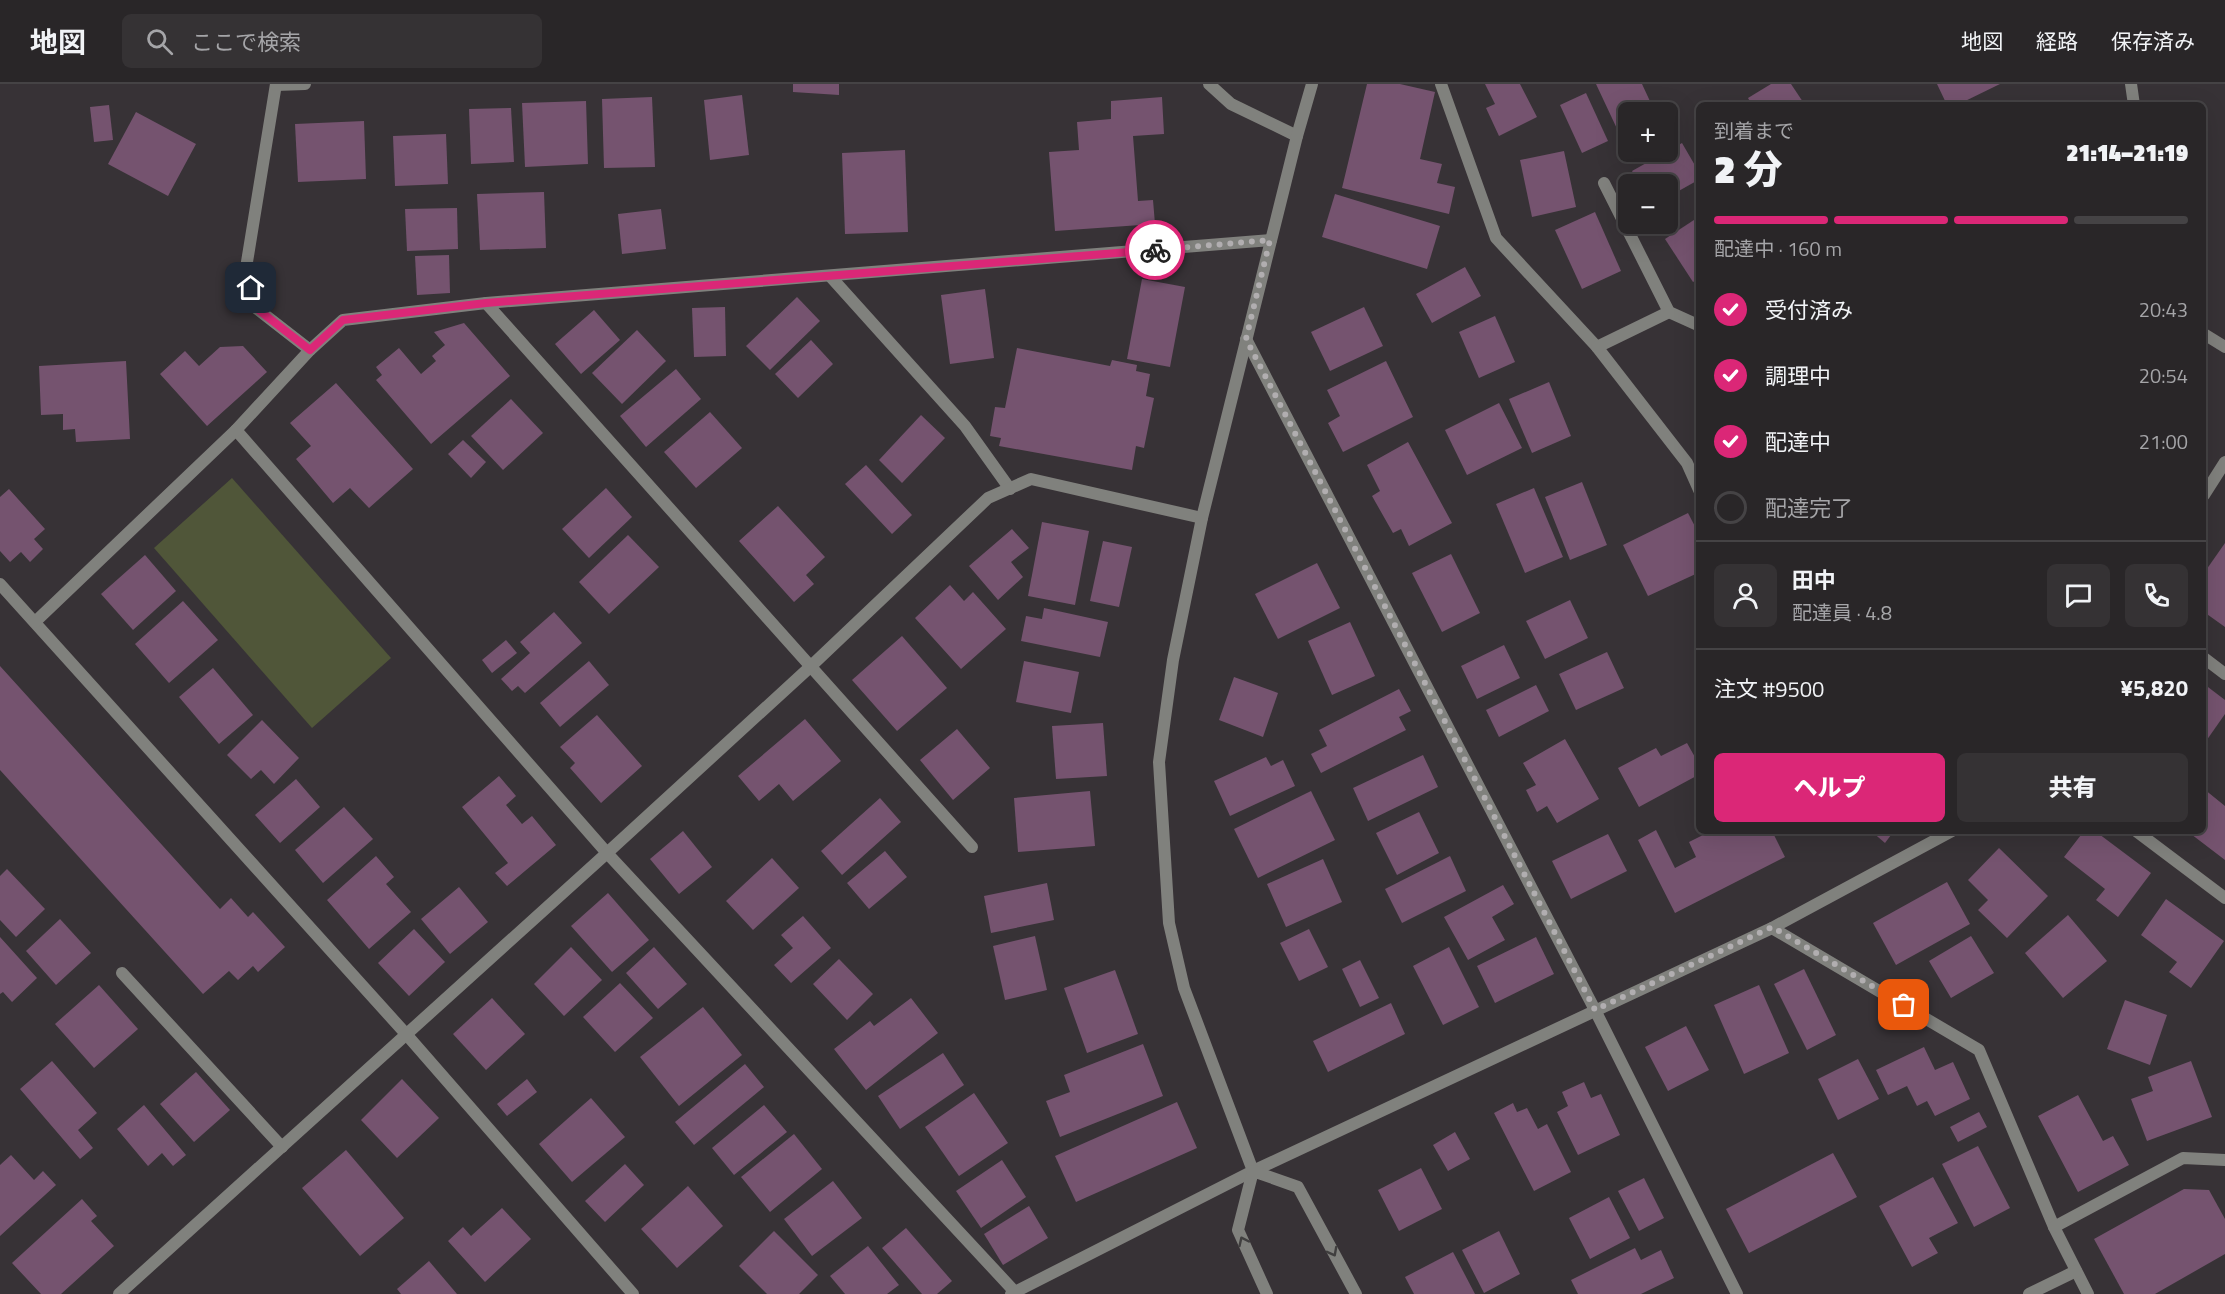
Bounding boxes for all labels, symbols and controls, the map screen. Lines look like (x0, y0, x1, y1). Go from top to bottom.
search box (122, 14, 542, 68)
text: 地図 (30, 20, 86, 63)
icon: search (143, 25, 176, 58)
text: ここで検索 (191, 25, 301, 59)
text: 地図 (1961, 25, 2003, 57)
text: 経路 (2036, 25, 2078, 57)
text: 保存済み (2111, 25, 2195, 57)
map controls (1618, 102, 1678, 234)
button: + (1618, 102, 1678, 162)
text: 到着まで (1714, 115, 1794, 146)
text: 21:14–21:19 (2066, 136, 2188, 170)
text: 2 分 (1714, 139, 1783, 198)
button: − (1618, 174, 1678, 234)
courier (1125, 220, 1185, 280)
text: 配達中 · 160 m (1714, 233, 1842, 264)
icon: bike (1139, 234, 1172, 267)
pin (225, 262, 276, 313)
icon: home (234, 271, 267, 304)
icon: check (1714, 293, 1747, 326)
text: 受付済み (1765, 293, 1853, 327)
text: 20:43 (2139, 294, 2188, 325)
icon: check (1714, 359, 1747, 392)
text: 調理中 (1765, 359, 1831, 393)
text: 20:54 (2139, 360, 2188, 391)
icon: check (1714, 425, 1747, 458)
text: 配達中 (1765, 425, 1831, 459)
text: 21:00 (2139, 426, 2188, 457)
text: 配達完了 (1765, 491, 1853, 525)
text: 田中 (1792, 563, 1836, 597)
button: person (1714, 564, 1777, 627)
button: chat (2047, 564, 2110, 627)
button: phone (2125, 564, 2188, 627)
text: 配達員 · 4.8 (1792, 597, 1892, 628)
text: ¥5,820 (2121, 671, 2188, 705)
text: 注文 #9500 (1714, 672, 1824, 706)
button: ヘルプ (1714, 753, 1945, 822)
button: 共有 (1957, 753, 2188, 822)
pin (1878, 979, 1929, 1030)
icon: bag (1887, 988, 1920, 1021)
one-way arrow (1238, 1236, 1250, 1247)
one-way arrow (1326, 1246, 1337, 1256)

